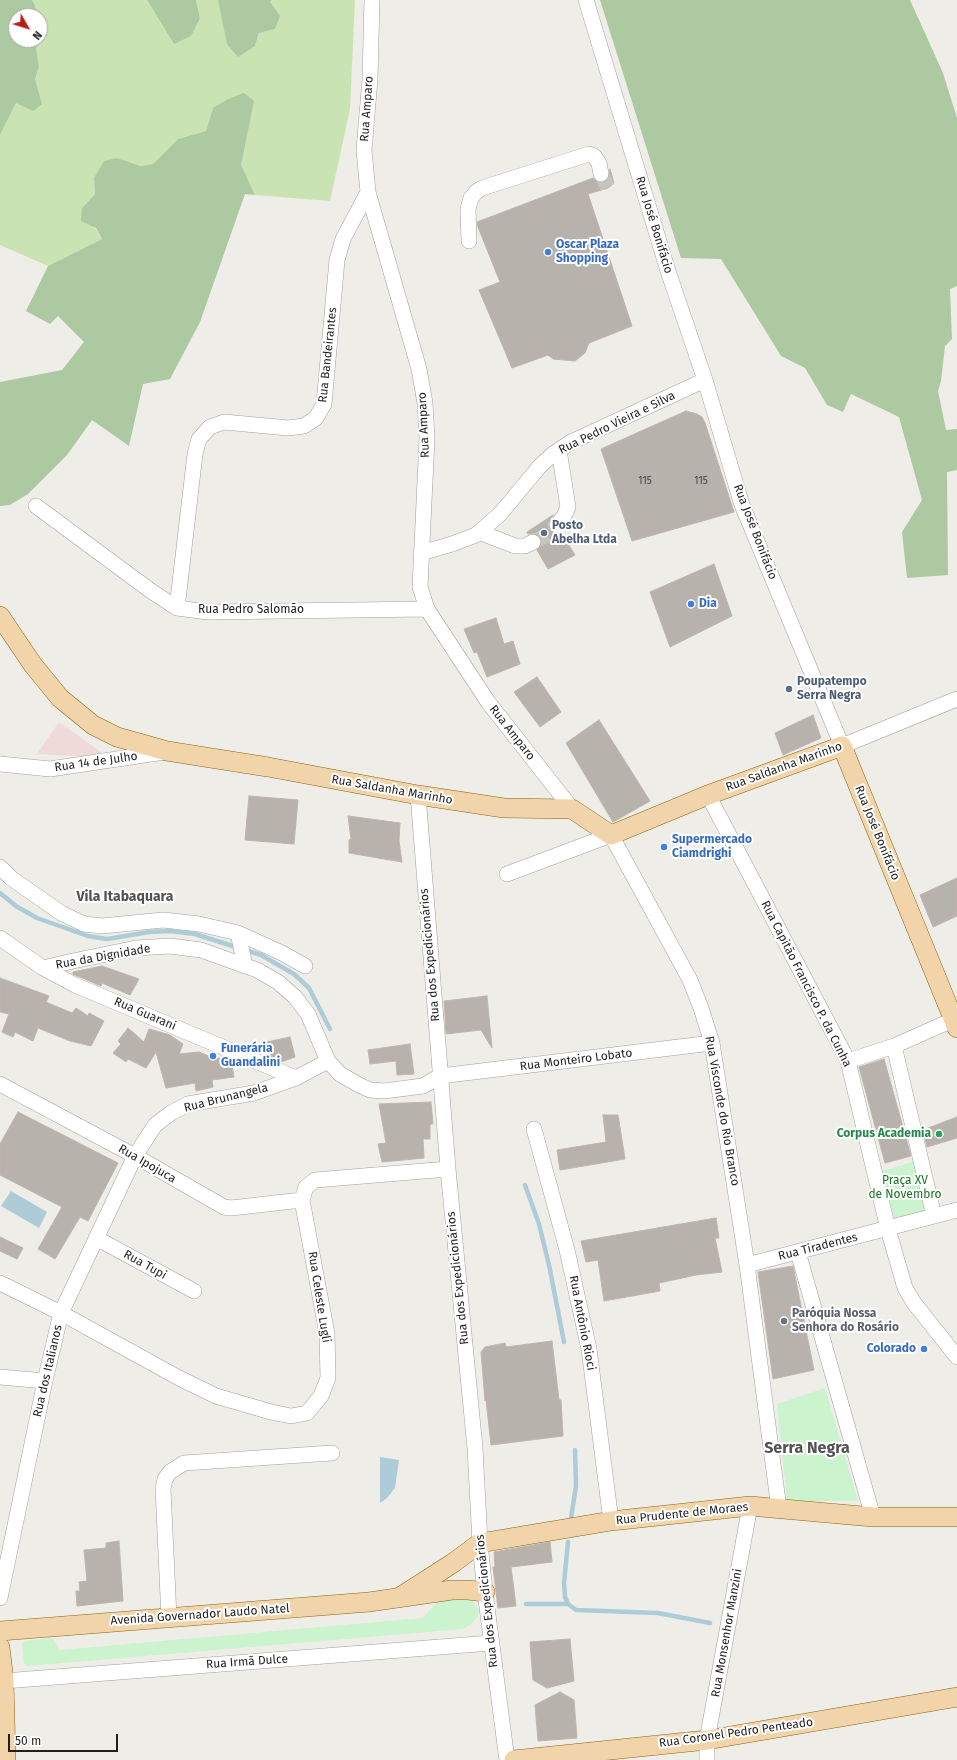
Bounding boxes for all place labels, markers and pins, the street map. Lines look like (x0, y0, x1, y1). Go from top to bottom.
place label: Oscar Plaza Shopping (556, 238, 619, 266)
marker: Oscar Plaza Shopping (543, 247, 553, 257)
place label: Posto Abelha Ltda (552, 519, 617, 547)
marker: Posto Abelha Ltda (539, 528, 549, 538)
place label: Dia (699, 597, 717, 611)
marker: Dia (686, 599, 696, 609)
place label: Poupatempo Serra Negra (797, 675, 867, 703)
marker: Poupatempo Serra Negra (784, 684, 794, 694)
place label: Supermercado Ciamdrighi (672, 833, 752, 861)
marker: Supermercado Ciamdrighi (659, 842, 669, 852)
place label: Funerária Guandalini (221, 1042, 280, 1070)
marker: Funerária Guandalini (208, 1051, 218, 1061)
place label: Corpus Academia (837, 1127, 931, 1141)
marker: Corpus Academia (934, 1129, 944, 1139)
place label: Paróquia Nossa Senhora do Rosário (792, 1307, 899, 1335)
marker: Paróquia Nossa Senhora do Rosário (779, 1316, 789, 1326)
place label: Colorado (867, 1342, 916, 1356)
marker: Colorado (919, 1344, 929, 1354)

